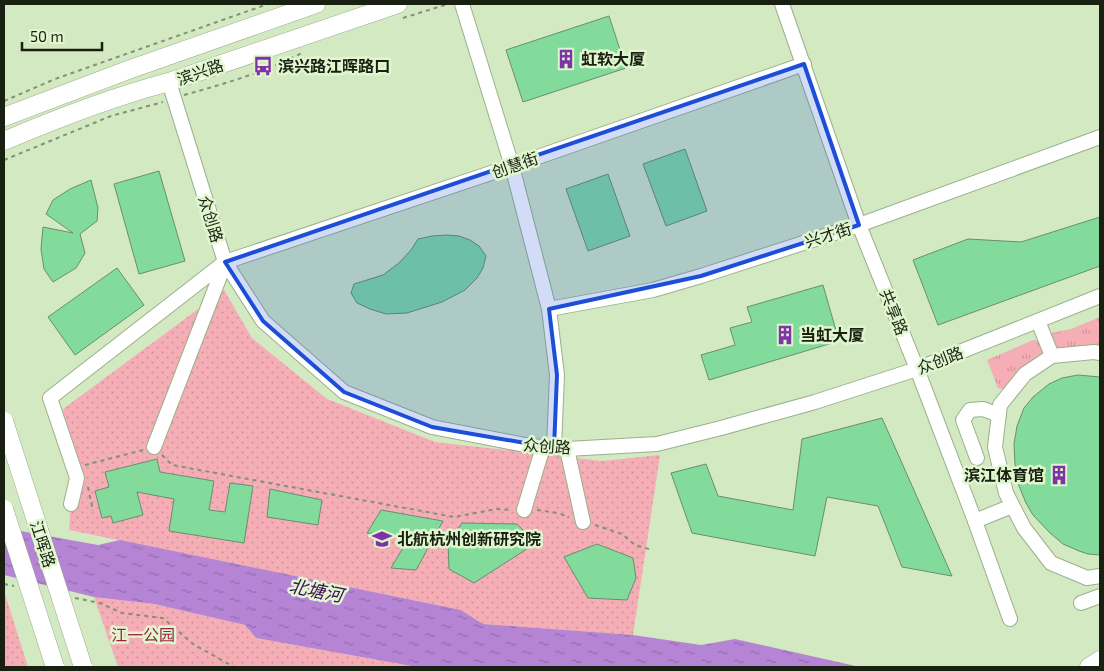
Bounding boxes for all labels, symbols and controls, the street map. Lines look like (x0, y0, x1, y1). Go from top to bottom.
scale bar (22, 20, 102, 52)
text: 50 m (30, 27, 64, 45)
building icon: 虹软大厦 (555, 48, 577, 70)
place label: 虹软大厦 (581, 49, 645, 68)
street label: 滨兴路 (174, 55, 226, 88)
bus stop icon: 滨兴路江晖路口 (252, 55, 274, 77)
place label: 滨兴路江晖路口 (278, 56, 390, 75)
street label: 创慧街 (489, 148, 541, 181)
street label: 众创路 (195, 193, 228, 245)
street label: 兴才街 (802, 218, 854, 251)
street label: 共享路 (877, 286, 912, 338)
building icon: 当虹大厦 (774, 324, 796, 346)
place label: 当虹大厦 (800, 325, 864, 344)
street label: 众创路 (914, 342, 966, 377)
street label: 众创路 (522, 434, 572, 457)
building icon: 滨江体育馆 (1048, 464, 1070, 486)
place label: 滨江体育馆 (964, 465, 1044, 484)
street label: 江晖路 (27, 518, 60, 570)
school or university icon: 北航杭州创新研究院 (371, 528, 393, 550)
place label: 北航杭州创新研究院 (397, 529, 541, 548)
water label: 北塘河 (288, 574, 348, 607)
park label: 江一公园 (111, 625, 175, 644)

